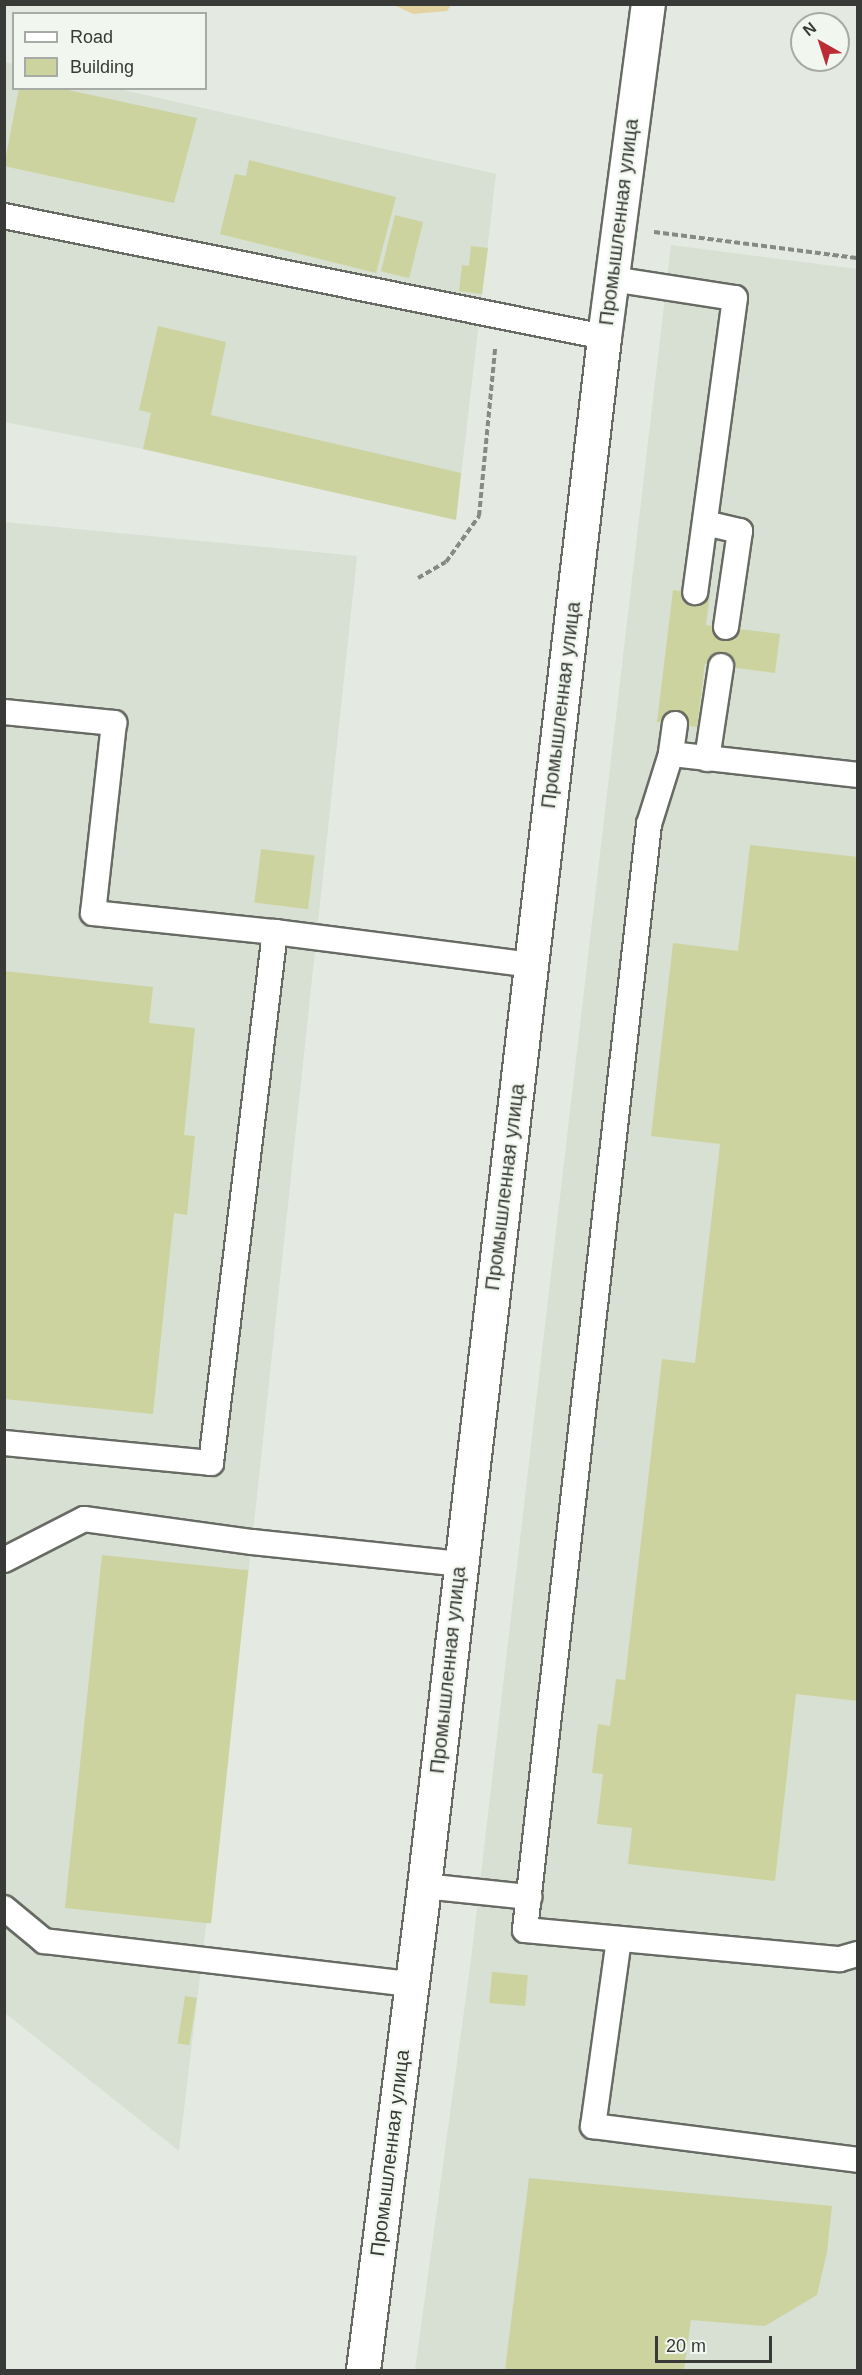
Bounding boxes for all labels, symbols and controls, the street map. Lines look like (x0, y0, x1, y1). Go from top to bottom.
legend (12, 12, 207, 90)
north arrow (790, 12, 850, 72)
text: N (800, 19, 819, 39)
text: Road (70, 27, 113, 47)
text: Building (70, 57, 134, 77)
street label: Промышленная улица (594, 117, 644, 327)
street label: Промышленная улица (536, 600, 586, 810)
street label: Промышленная улица (480, 1082, 530, 1292)
street label: Промышленная улица (425, 1565, 471, 1775)
street label: Промышленная улица (365, 2048, 415, 2258)
scale bar (658, 2324, 775, 2362)
text: 20 m (666, 2336, 706, 2356)

